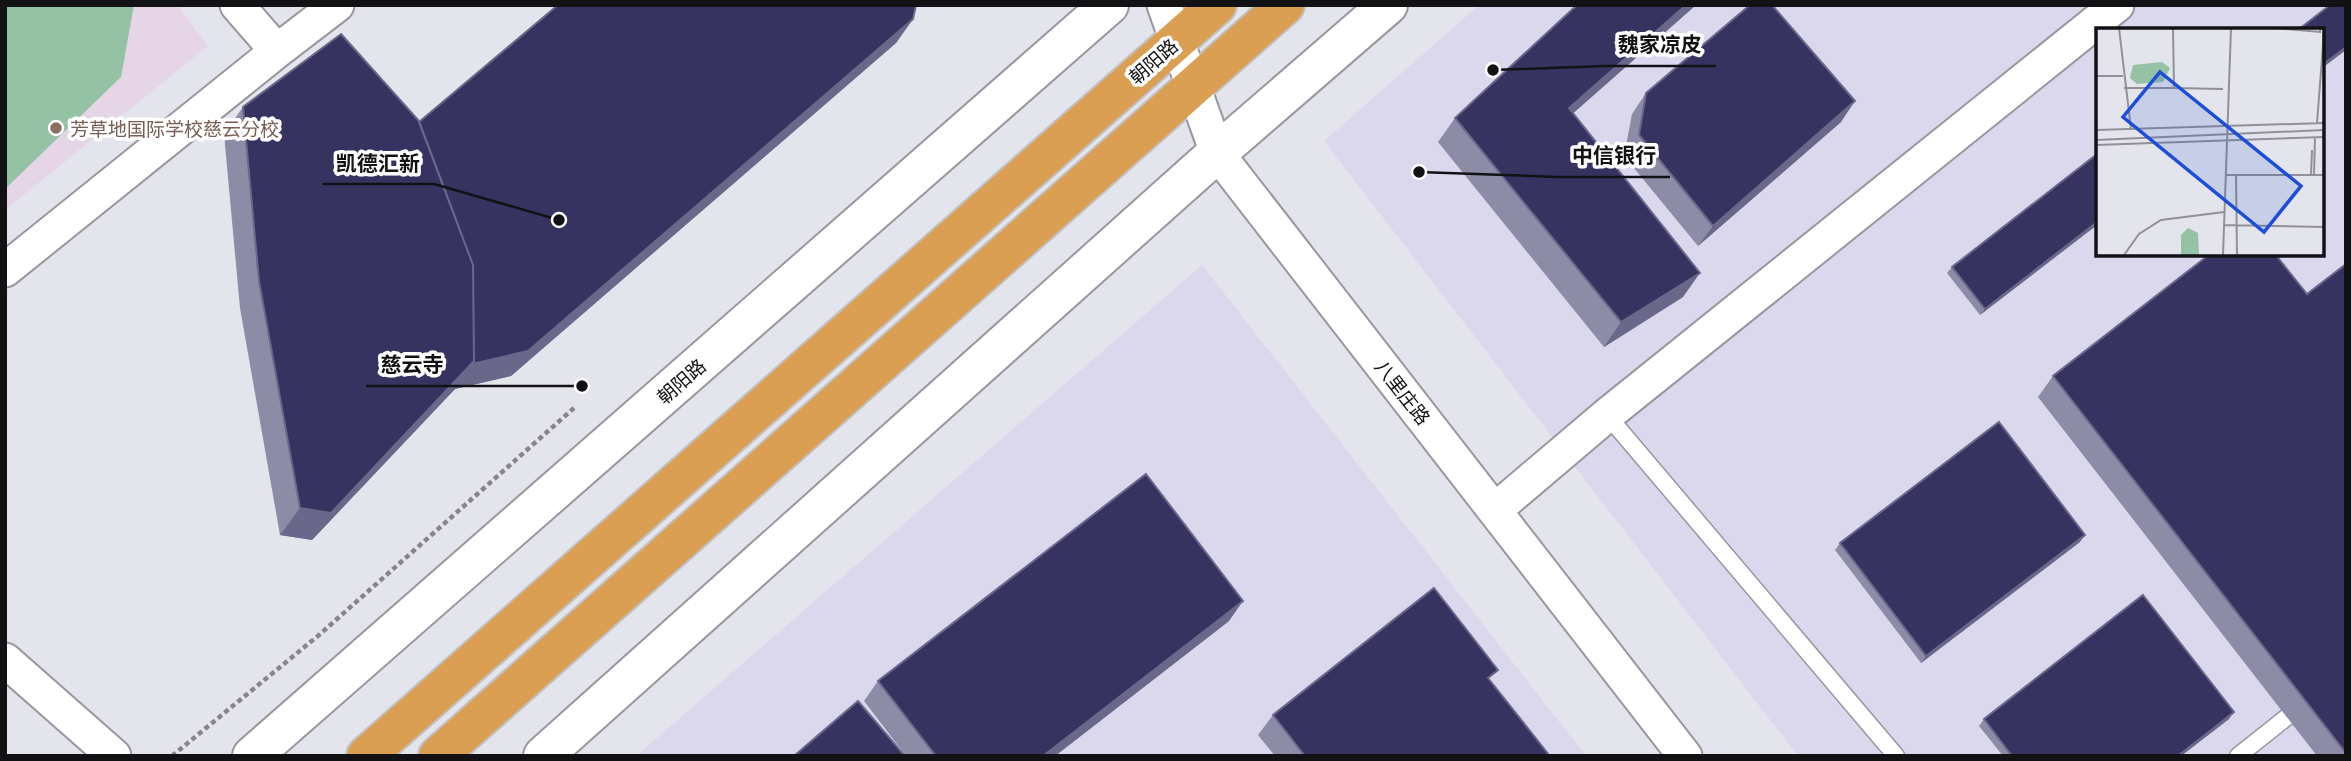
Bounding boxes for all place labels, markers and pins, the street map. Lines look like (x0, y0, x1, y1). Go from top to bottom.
callout: 魏家凉皮 (1604, 24, 1716, 66)
place label: 芳草地国际学校慈云分校 (70, 116, 279, 141)
marker: 芳草地国际学校慈云分校 (48, 120, 64, 136)
callout: 中信银行 (1558, 135, 1670, 177)
callout: 凯德汇新 (322, 142, 434, 184)
callout: 慈云寺 (366, 344, 457, 386)

